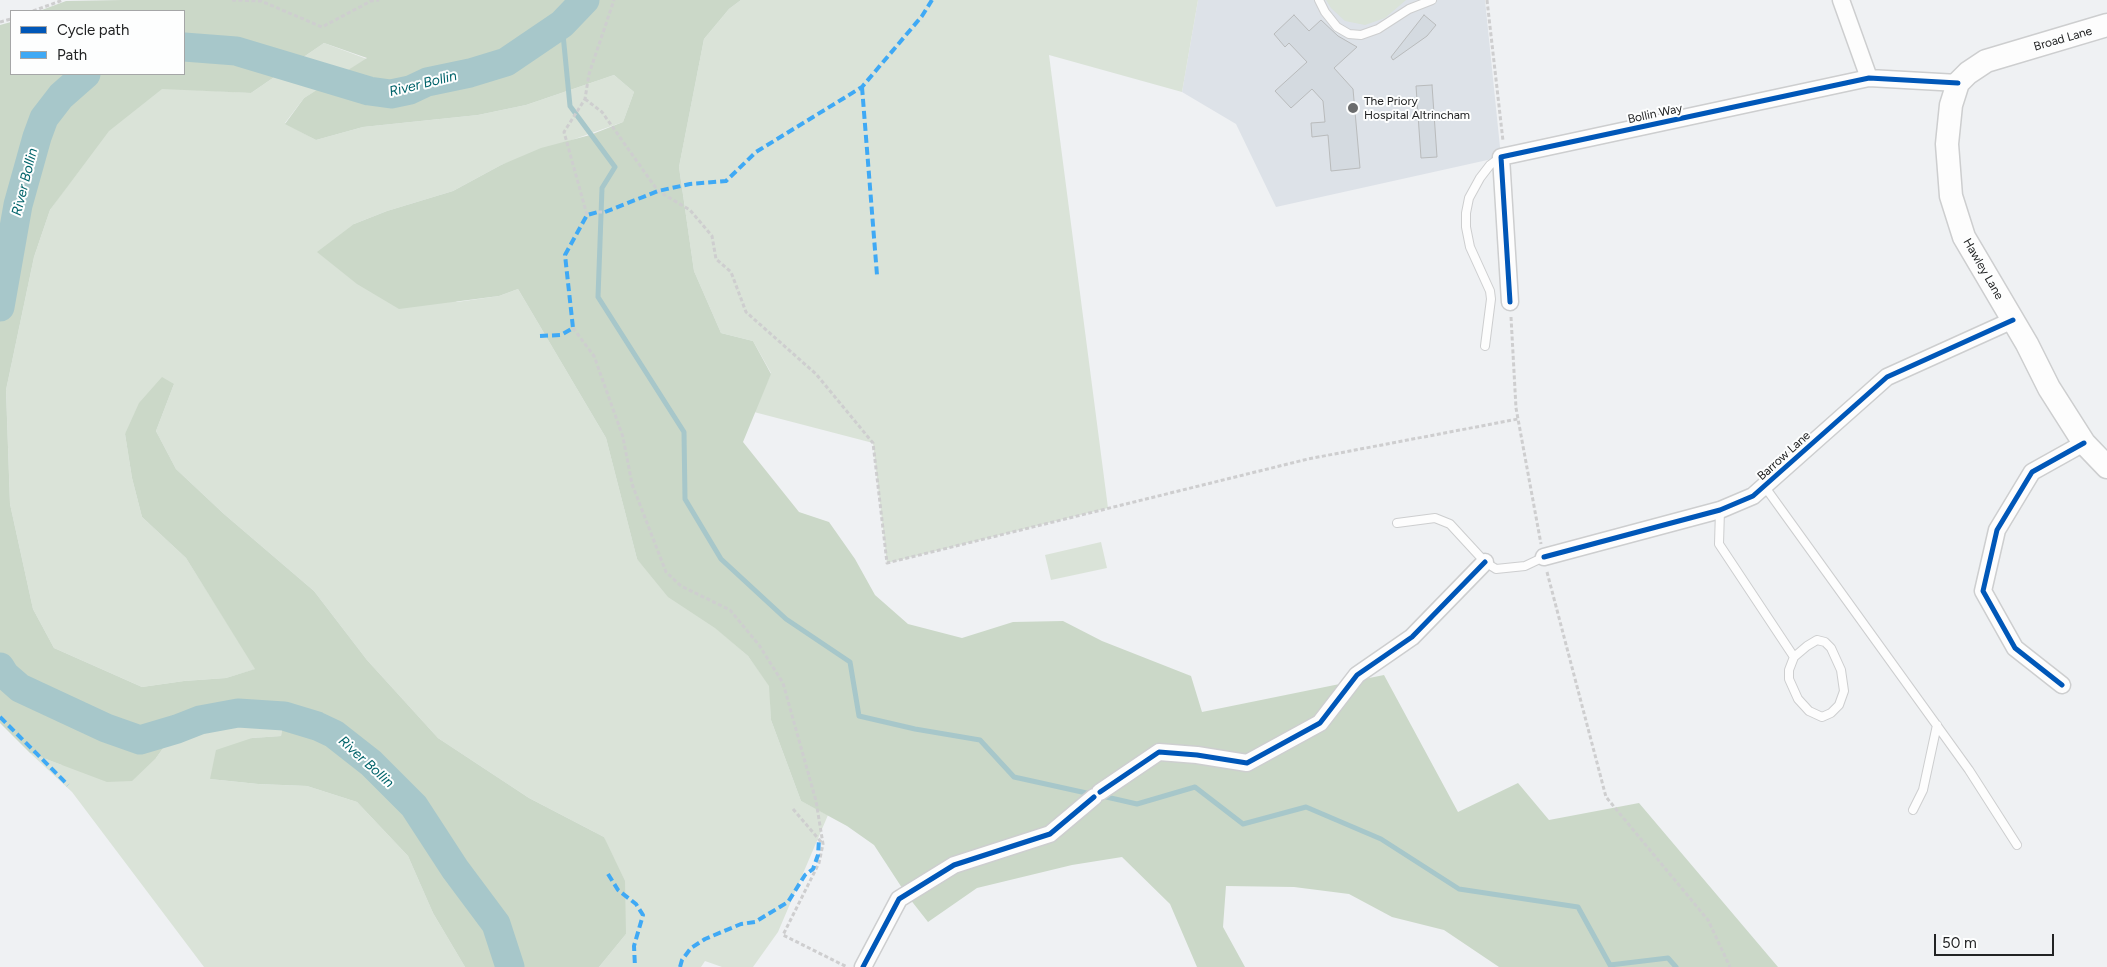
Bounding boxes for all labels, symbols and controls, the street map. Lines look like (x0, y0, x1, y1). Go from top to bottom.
legend (10, 10, 185, 75)
text: Cycle path (57, 21, 129, 39)
street label: Broad Lane (2032, 24, 2094, 54)
text: Path (57, 46, 87, 64)
water label: River Bollin (387, 68, 459, 100)
place label: The Priory Hospital Altrincham (1364, 94, 1470, 122)
marker: The Priory Hospital Altrincham (1346, 101, 1360, 115)
street label: Bollin Way (1626, 101, 1684, 127)
water label: River Bollin (9, 146, 41, 218)
street label: Hawley Lane (1960, 236, 2006, 302)
street label: Barrow Lane (1755, 428, 1813, 484)
water label: River Bollin (335, 733, 397, 791)
scale bar (1937, 924, 2057, 956)
text: 50 m (1942, 934, 1977, 952)

